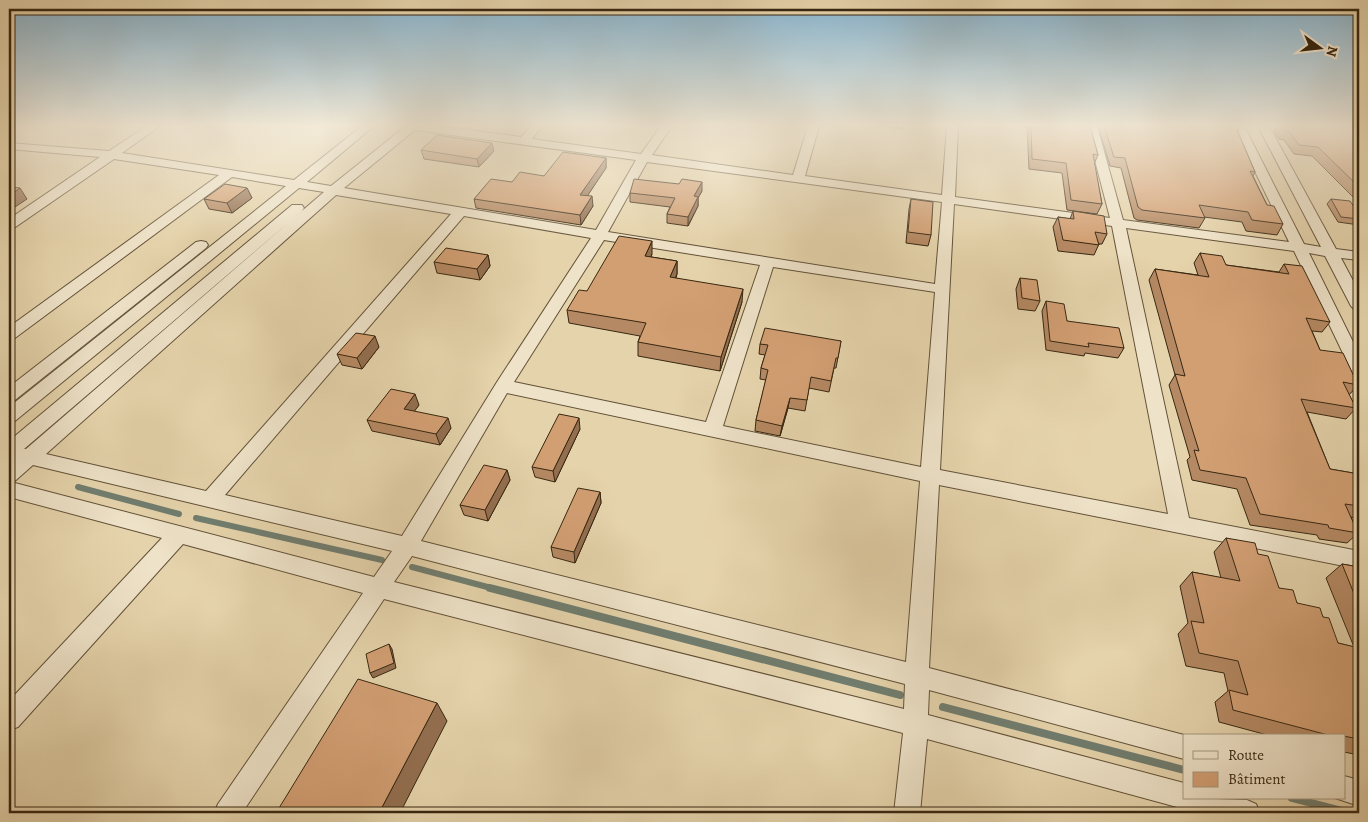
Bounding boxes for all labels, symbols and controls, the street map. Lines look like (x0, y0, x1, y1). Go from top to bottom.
north arrow (1296, 22, 1346, 72)
text: N (1322, 44, 1343, 59)
legend (1183, 734, 1346, 800)
text: Route (1228, 745, 1264, 765)
text: Bâtiment (1228, 769, 1286, 789)

